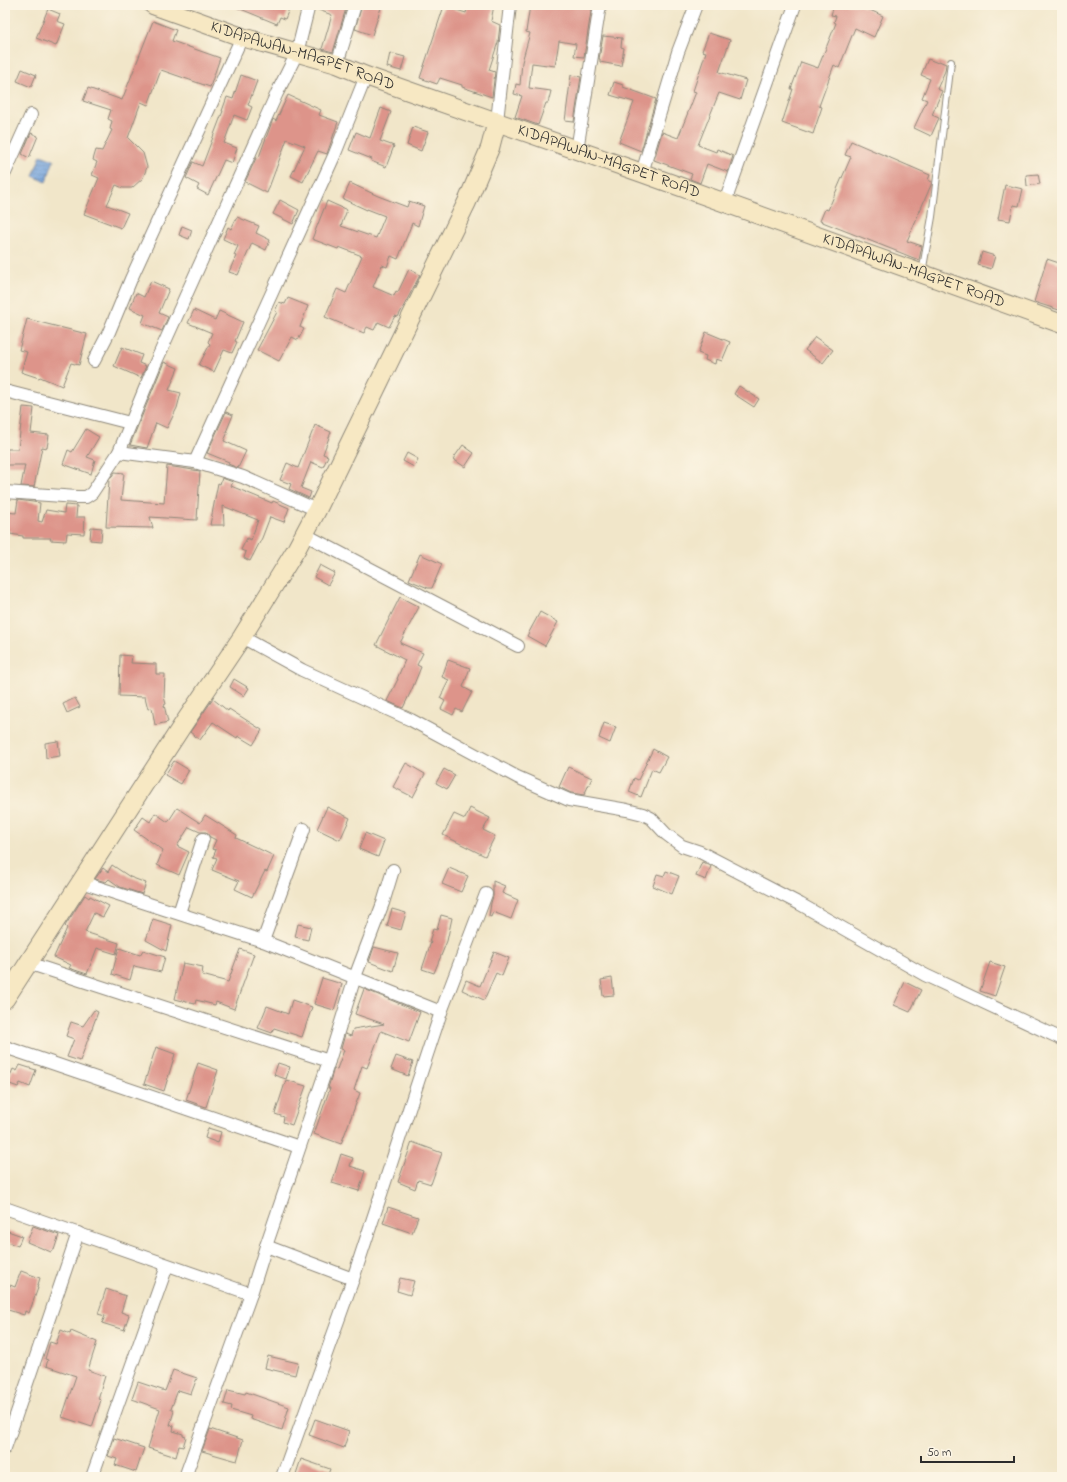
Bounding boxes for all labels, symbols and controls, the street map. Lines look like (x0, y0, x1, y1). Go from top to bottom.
street label: KIDAPAWAN-MAGPET ROAD (207, 15, 398, 97)
street label: KIDAPAWAN-MAGPET ROAD (514, 118, 703, 205)
street label: KIDAPAWAN-MAGPET ROAD (819, 227, 1008, 315)
scale bar (921, 1438, 1014, 1464)
text: 50 m (927, 1444, 951, 1462)

